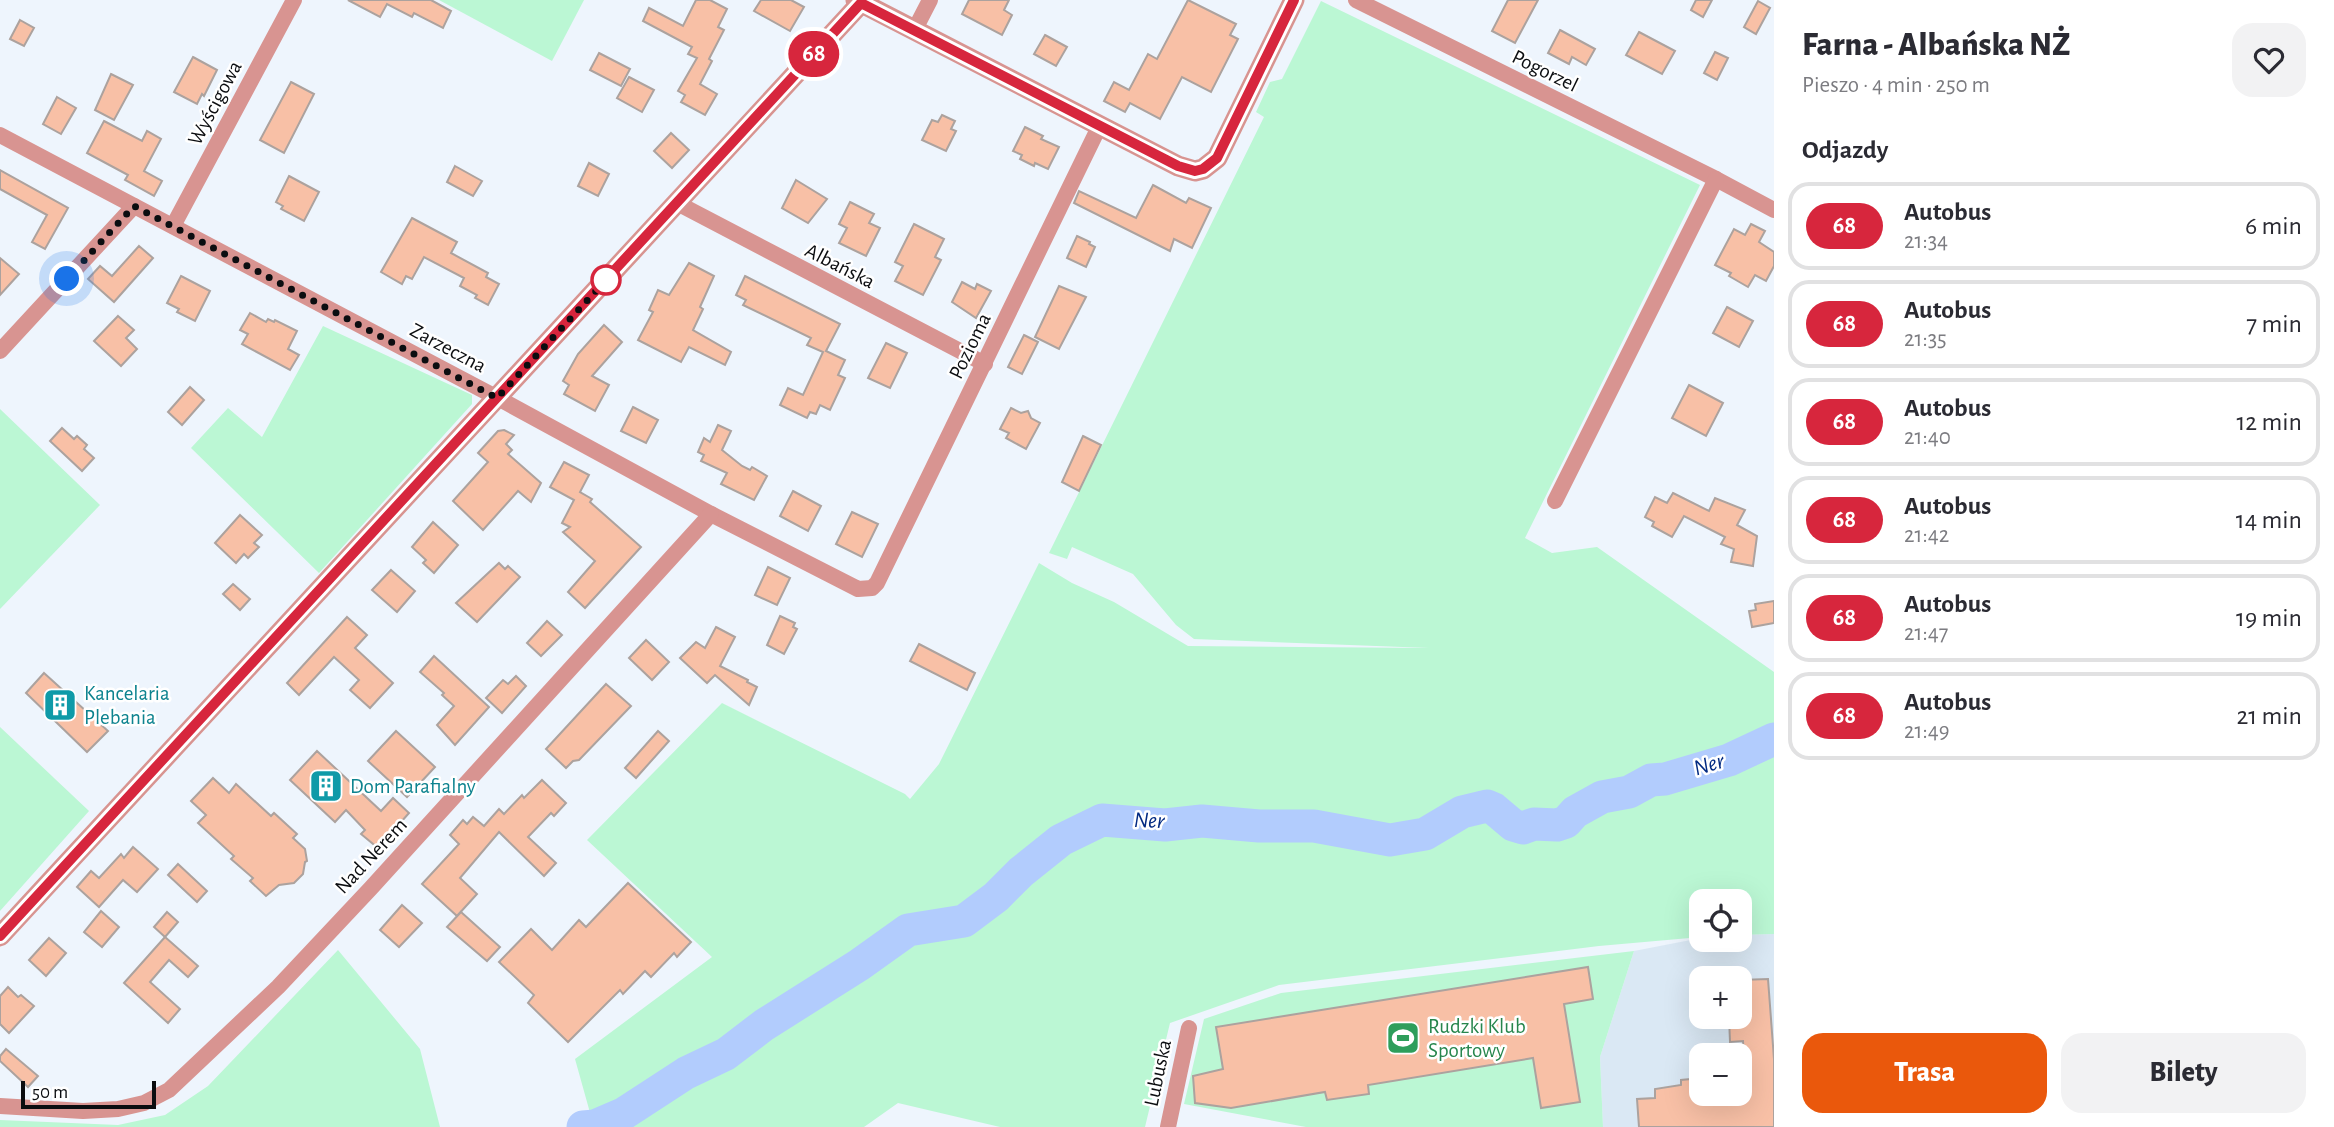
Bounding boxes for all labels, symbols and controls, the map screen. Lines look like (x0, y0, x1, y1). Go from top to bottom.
button: heart (2232, 23, 2306, 97)
text: Farna - Albańska NŻ (1802, 29, 2071, 62)
line badge: 68 (782, 31, 846, 77)
text: 68 (802, 42, 826, 66)
street label: Pogorzel (1509, 46, 1581, 96)
street label: Wyścigowa (184, 57, 246, 149)
text: Pieszo · 4 min · 250 m (1802, 74, 1990, 97)
text: Odjazdy (1802, 137, 1888, 163)
text: Autobus (1904, 199, 1991, 225)
text: 6 min (2245, 213, 2302, 239)
text: 68 (1833, 214, 1856, 238)
text: 21:34 (1904, 230, 1948, 253)
street label: Albańska (802, 240, 878, 293)
your location (49, 261, 84, 296)
unlabelled marker (591, 265, 621, 295)
text: Autobus (1904, 297, 1991, 323)
street label: Pozioma (945, 310, 995, 382)
text: 7 min (2246, 311, 2302, 337)
text: 68 (1833, 312, 1856, 336)
street label: Zarzeczna (407, 319, 490, 377)
text: 21:35 (1904, 328, 1947, 351)
text: Autobus (1904, 395, 1991, 421)
text: 12 min (2236, 409, 2302, 435)
text: 68 (1833, 410, 1856, 434)
text: 21:40 (1904, 426, 1951, 449)
text: Autobus (1904, 493, 1991, 519)
text: 14 min (2236, 507, 2302, 533)
text: 68 (1833, 508, 1856, 532)
text: 21:42 (1904, 524, 1949, 547)
text: Autobus (1904, 591, 1991, 617)
text: 19 min (2236, 605, 2302, 631)
text: 68 (1833, 606, 1856, 630)
text: 21:47 (1904, 622, 1948, 645)
place label: Kancelaria Plebania (84, 683, 170, 728)
building icon: Kancelaria Plebania (41, 686, 79, 724)
text: Autobus (1904, 689, 1991, 715)
text: 21 min (2236, 703, 2302, 729)
text: 68 (1833, 704, 1856, 728)
text: 21:49 (1904, 720, 1950, 743)
water label: Ner (1691, 749, 1728, 780)
building icon: Dom Parafialny (307, 767, 345, 805)
place label: Dom Parafialny (350, 776, 476, 797)
water label: Ner (1133, 809, 1165, 833)
street label: Nad Nerem (331, 814, 411, 898)
map controls (1689, 889, 1752, 1106)
button: locate (1689, 889, 1752, 952)
button: + (1689, 966, 1752, 1029)
place label: Rudzki Klub Sportowy (1428, 1016, 1526, 1061)
sports icon: Rudzki Klub Sportowy (1384, 1019, 1422, 1057)
button: Trasa (1802, 1033, 2047, 1113)
button: Bilety (2061, 1033, 2306, 1113)
street label: Lubuska (1141, 1037, 1175, 1108)
button: − (1689, 1043, 1752, 1106)
scale bar (21, 1078, 156, 1110)
text: 50 m (32, 1083, 68, 1102)

